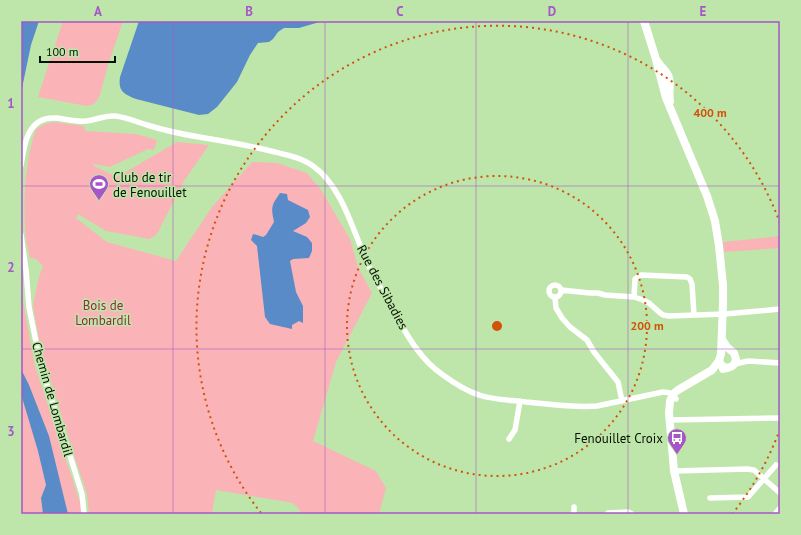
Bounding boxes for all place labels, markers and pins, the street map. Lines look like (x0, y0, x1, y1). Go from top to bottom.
place label: Club de tir de Fenouillet (113, 169, 187, 201)
sports icon: Club de tir de Fenouillet (88, 173, 110, 201)
centre of rings (490, 319, 504, 333)
bus stop icon: Fenouillet Croix (666, 427, 688, 455)
place label: Fenouillet Croix (574, 430, 663, 447)

